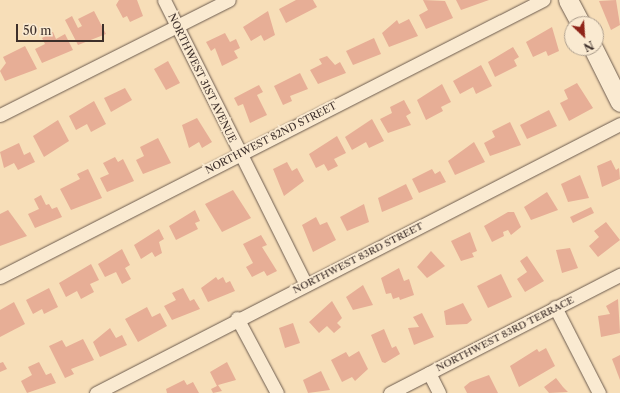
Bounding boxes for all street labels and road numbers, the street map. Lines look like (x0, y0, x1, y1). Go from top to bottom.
street label: NORTHWEST 31ST AVENUE (165, 11, 239, 145)
street label: NORTHWEST 82ND STREET (203, 99, 339, 177)
street label: NORTHWEST 83RD STREET (291, 220, 425, 296)
street label: NORTHWEST 83RD TERRACE (434, 294, 576, 374)

